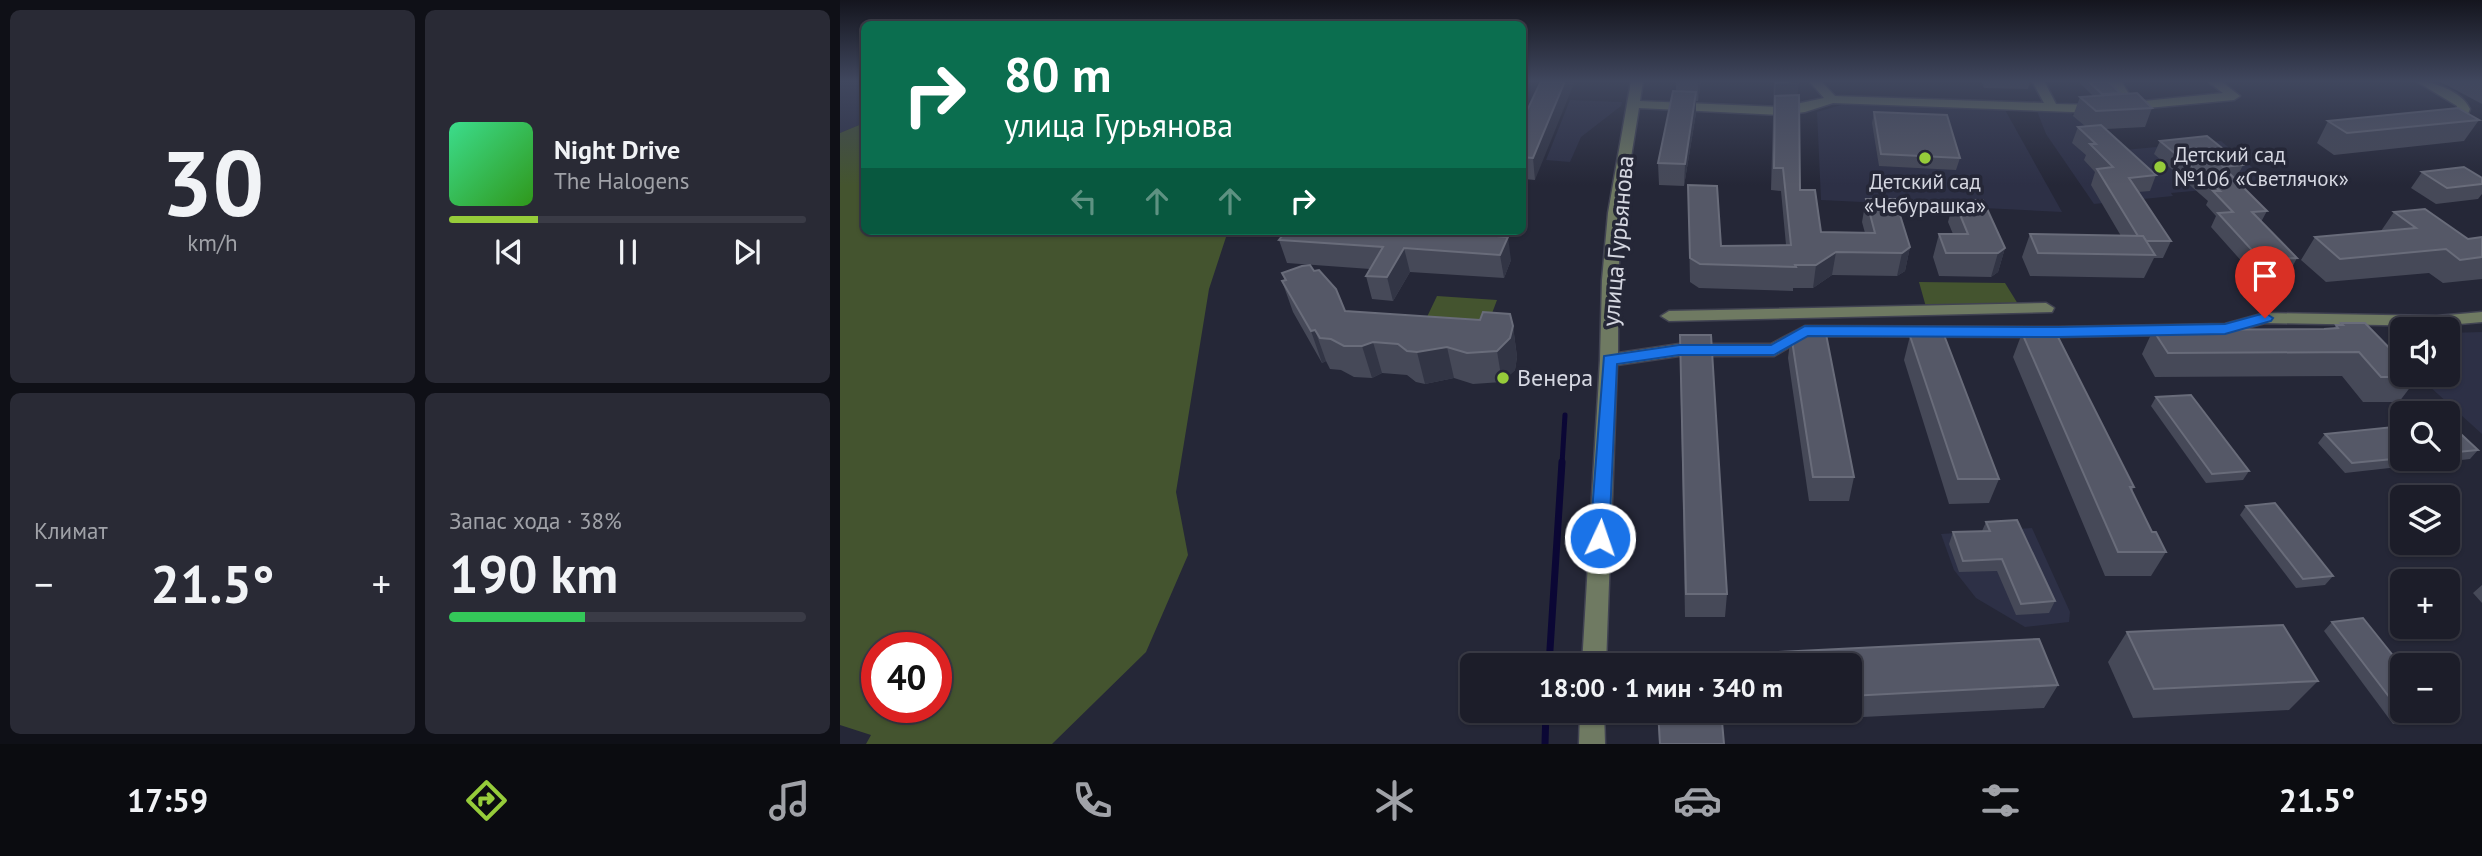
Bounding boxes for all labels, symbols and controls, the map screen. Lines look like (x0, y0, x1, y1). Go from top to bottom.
text: 80 m (1004, 42, 1111, 106)
icon: right (889, 49, 980, 140)
text: улица Гурьянова (1004, 104, 1233, 146)
text: 30 (161, 123, 264, 241)
text: Night Drive (554, 133, 680, 166)
place label: Детский сад №106 «Светлячок» (2174, 141, 2349, 192)
marker: Детский сад «Чебурашка» (1917, 150, 1933, 166)
street label: улица Гурьянова (1595, 154, 1640, 328)
marker: Детский сад №106 «Светлячок» (2152, 159, 2168, 175)
text: The Halogens (554, 166, 689, 195)
place label: Детский сад «Чебурашка» (1864, 168, 1986, 219)
icon: left (1065, 182, 1103, 220)
icon: ahead (1138, 182, 1176, 220)
icon: ahead (1211, 182, 1249, 220)
icon: right (1284, 182, 1322, 220)
text: km/h (187, 228, 238, 257)
icon: previous (490, 233, 528, 271)
icon: pause (609, 233, 647, 271)
icon: next (728, 233, 766, 271)
pin (2235, 246, 2295, 318)
icon: arrive (2246, 257, 2284, 295)
map controls (2390, 317, 2460, 723)
button: sound (2390, 317, 2460, 387)
place label: Венера (1517, 362, 1593, 393)
marker: Венера (1495, 370, 1511, 386)
button: search (2390, 401, 2460, 471)
button: layers (2390, 485, 2460, 555)
position arrow (1563, 501, 1637, 575)
text: Запас хода · 38% (449, 506, 622, 535)
text: Климат (34, 516, 108, 545)
text: 190 km (449, 540, 618, 607)
text: 21.5° (151, 550, 274, 617)
text: − (34, 559, 53, 608)
text: + (372, 559, 391, 608)
button: + (2390, 569, 2460, 639)
speed limit sign: 40 (861, 632, 952, 723)
button: − (2390, 653, 2460, 723)
text: 18:00 · 1 мин · 340 m (1539, 671, 1783, 704)
icon: directions (462, 776, 511, 825)
icon: music (765, 776, 814, 825)
icon: phone (1068, 776, 1117, 825)
icon: climate (1370, 776, 1419, 825)
icon: car (1673, 776, 1722, 825)
icon: filters (1976, 776, 2025, 825)
text: 17:59 (127, 779, 208, 821)
text: 21.5° (2279, 779, 2355, 821)

